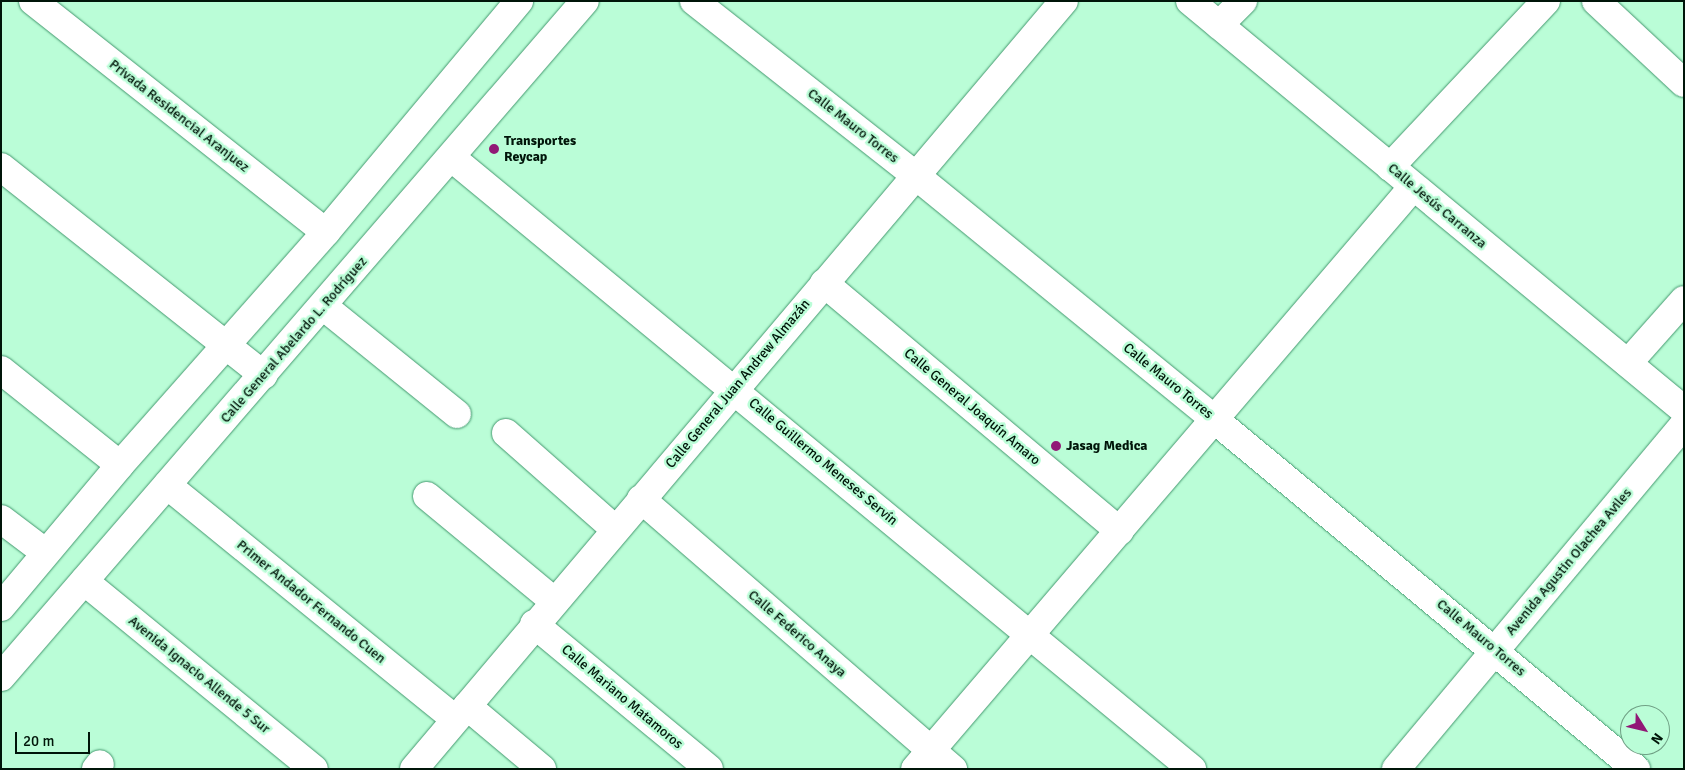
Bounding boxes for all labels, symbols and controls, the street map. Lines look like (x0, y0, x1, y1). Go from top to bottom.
street label: Privada Residencial Aranjuez (106, 56, 252, 176)
street label: Calle Mauro Torres (804, 85, 902, 167)
place label: Transportes Reycap (504, 133, 576, 166)
marker: Transportes Reycap (488, 143, 500, 155)
street label: Calle Jesús Carranza (1384, 160, 1490, 252)
street label: Calle General Abelardo L. Rodríguez (217, 253, 371, 427)
street label: Calle General Juan Andrew Almazán (662, 296, 814, 472)
street label: Calle Mauro Torres (1120, 340, 1216, 422)
street label: Calle General Joaquín Amaro (901, 345, 1043, 469)
street label: Calle Guillermo Meneses Servín (745, 395, 901, 529)
place label: Jasag Medica (1066, 438, 1148, 454)
marker: Jasag Medica (1050, 440, 1062, 452)
street label: Avenida Agustin Olachea Aviles (1502, 485, 1636, 639)
street label: Primer Andador Fernando Cuen (233, 537, 389, 667)
street label: Calle Federico Anaya (745, 587, 849, 681)
street label: Calle Mauro Torres (1433, 596, 1529, 680)
street label: Avenida Ignacio Allende 5 Sur (125, 613, 273, 737)
street label: Calle Mariano Matamoros (558, 641, 686, 753)
north arrow (1620, 705, 1670, 755)
scale bar (18, 722, 92, 754)
text: N (1647, 730, 1666, 747)
text: 20 m (23, 732, 54, 750)

